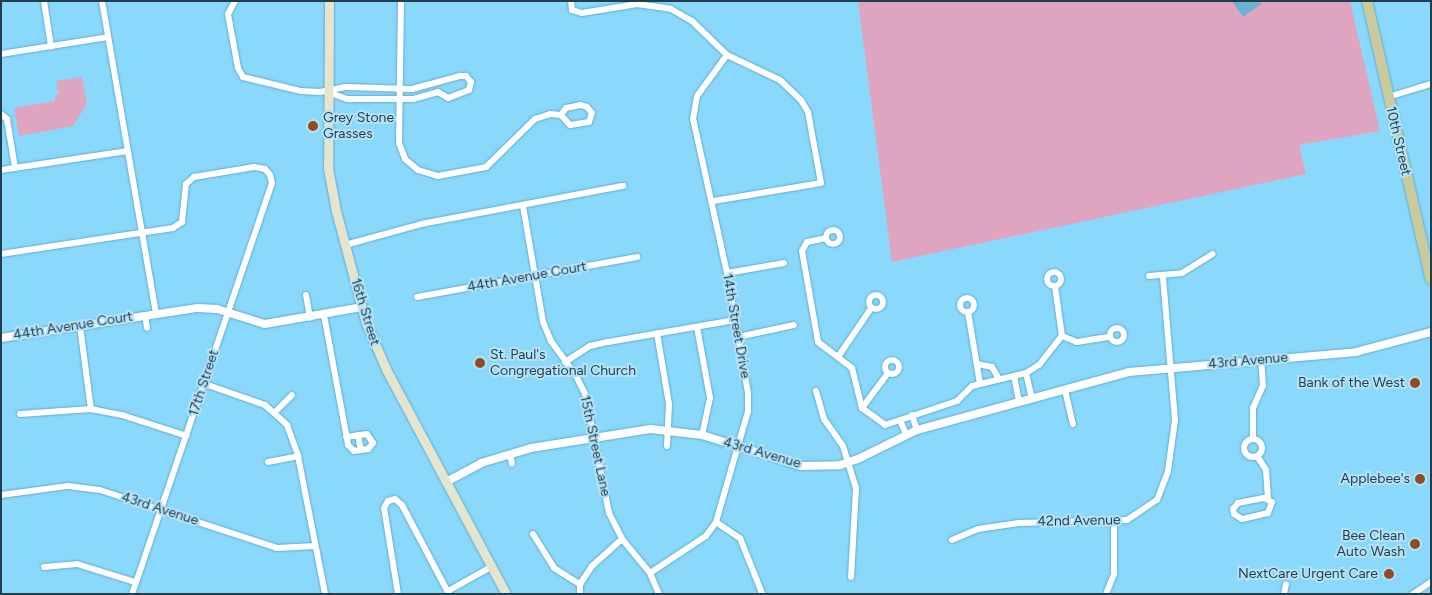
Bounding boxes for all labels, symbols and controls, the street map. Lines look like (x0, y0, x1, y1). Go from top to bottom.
street label: 10th Street (1382, 105, 1414, 177)
place label: Grey Stone Grasses (323, 110, 394, 142)
marker: Grey Stone Grasses (307, 120, 319, 132)
street label: 44th Avenue Court (466, 258, 588, 296)
street label: 14th Street Drive (719, 272, 753, 380)
street label: 16th Street (347, 276, 383, 348)
street label: 44th Avenue Court (12, 308, 134, 344)
place label: St. Paul's Congregational Church (490, 347, 636, 380)
street label: 17th Street (185, 348, 223, 418)
street label: 43rd Avenue (1207, 349, 1289, 373)
marker: St. Paul's Congregational Church (474, 357, 486, 369)
place label: Bank of the West (1298, 375, 1405, 391)
marker: Bank of the West (1409, 377, 1421, 389)
street label: 15th Street Lane (576, 394, 614, 498)
street label: 43rd Avenue (721, 434, 803, 472)
place label: Applebee's (1340, 471, 1410, 487)
marker: Applebee's (1414, 473, 1426, 485)
street label: 43rd Avenue (119, 489, 201, 529)
street label: 42nd Avenue (1037, 512, 1121, 530)
place label: Bee Clean Auto Wash (1337, 528, 1405, 560)
marker: Bee Clean Auto Wash (1409, 538, 1421, 550)
place label: NextCare Urgent Care (1238, 566, 1378, 582)
marker: NextCare Urgent Care (1382, 567, 1396, 581)

